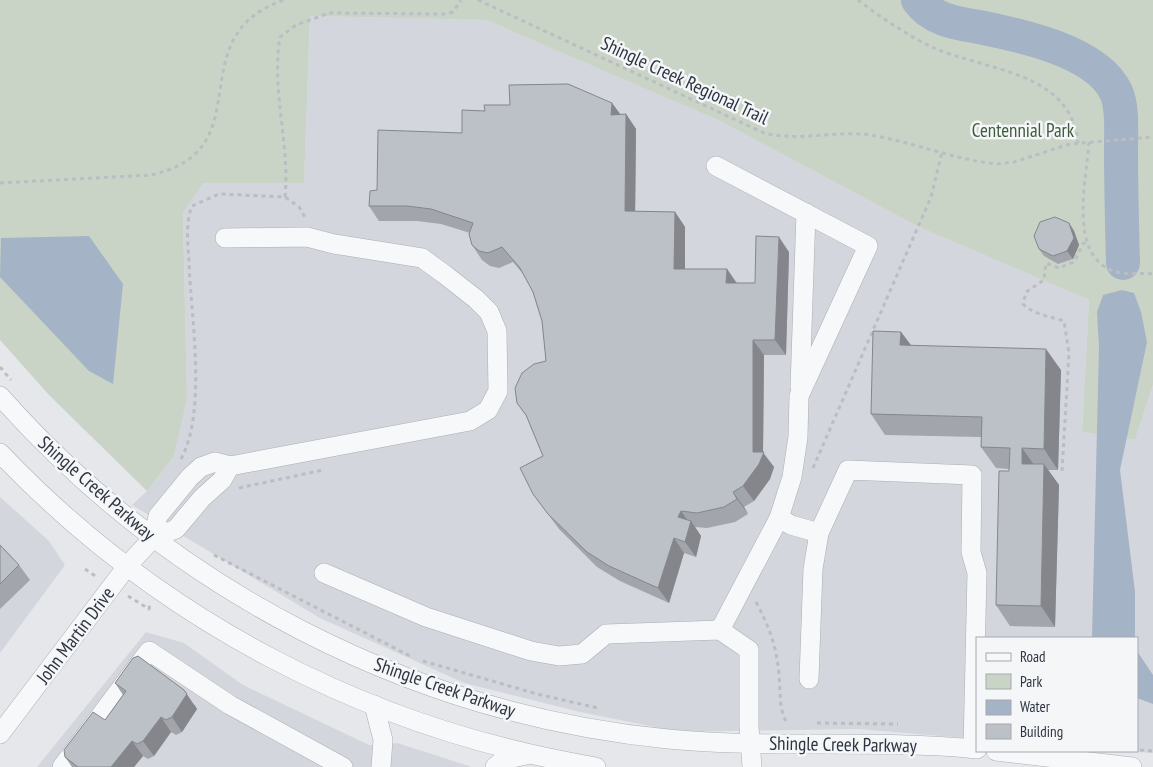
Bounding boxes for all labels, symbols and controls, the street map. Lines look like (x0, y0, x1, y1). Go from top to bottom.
street label: Shingle Creek Regional Trail (597, 31, 773, 130)
park label: Centennial Park (972, 118, 1075, 142)
street label: Shingle Creek Parkway (33, 430, 161, 546)
street label: John Martin Drive (30, 582, 119, 689)
legend (976, 637, 1138, 752)
text: Road (1020, 647, 1046, 666)
street label: Shingle Creek Parkway (371, 652, 520, 723)
text: Park (1020, 672, 1042, 691)
text: Water (1020, 697, 1051, 716)
text: Building (1020, 722, 1063, 741)
street label: Shingle Creek Parkway (769, 731, 918, 757)

